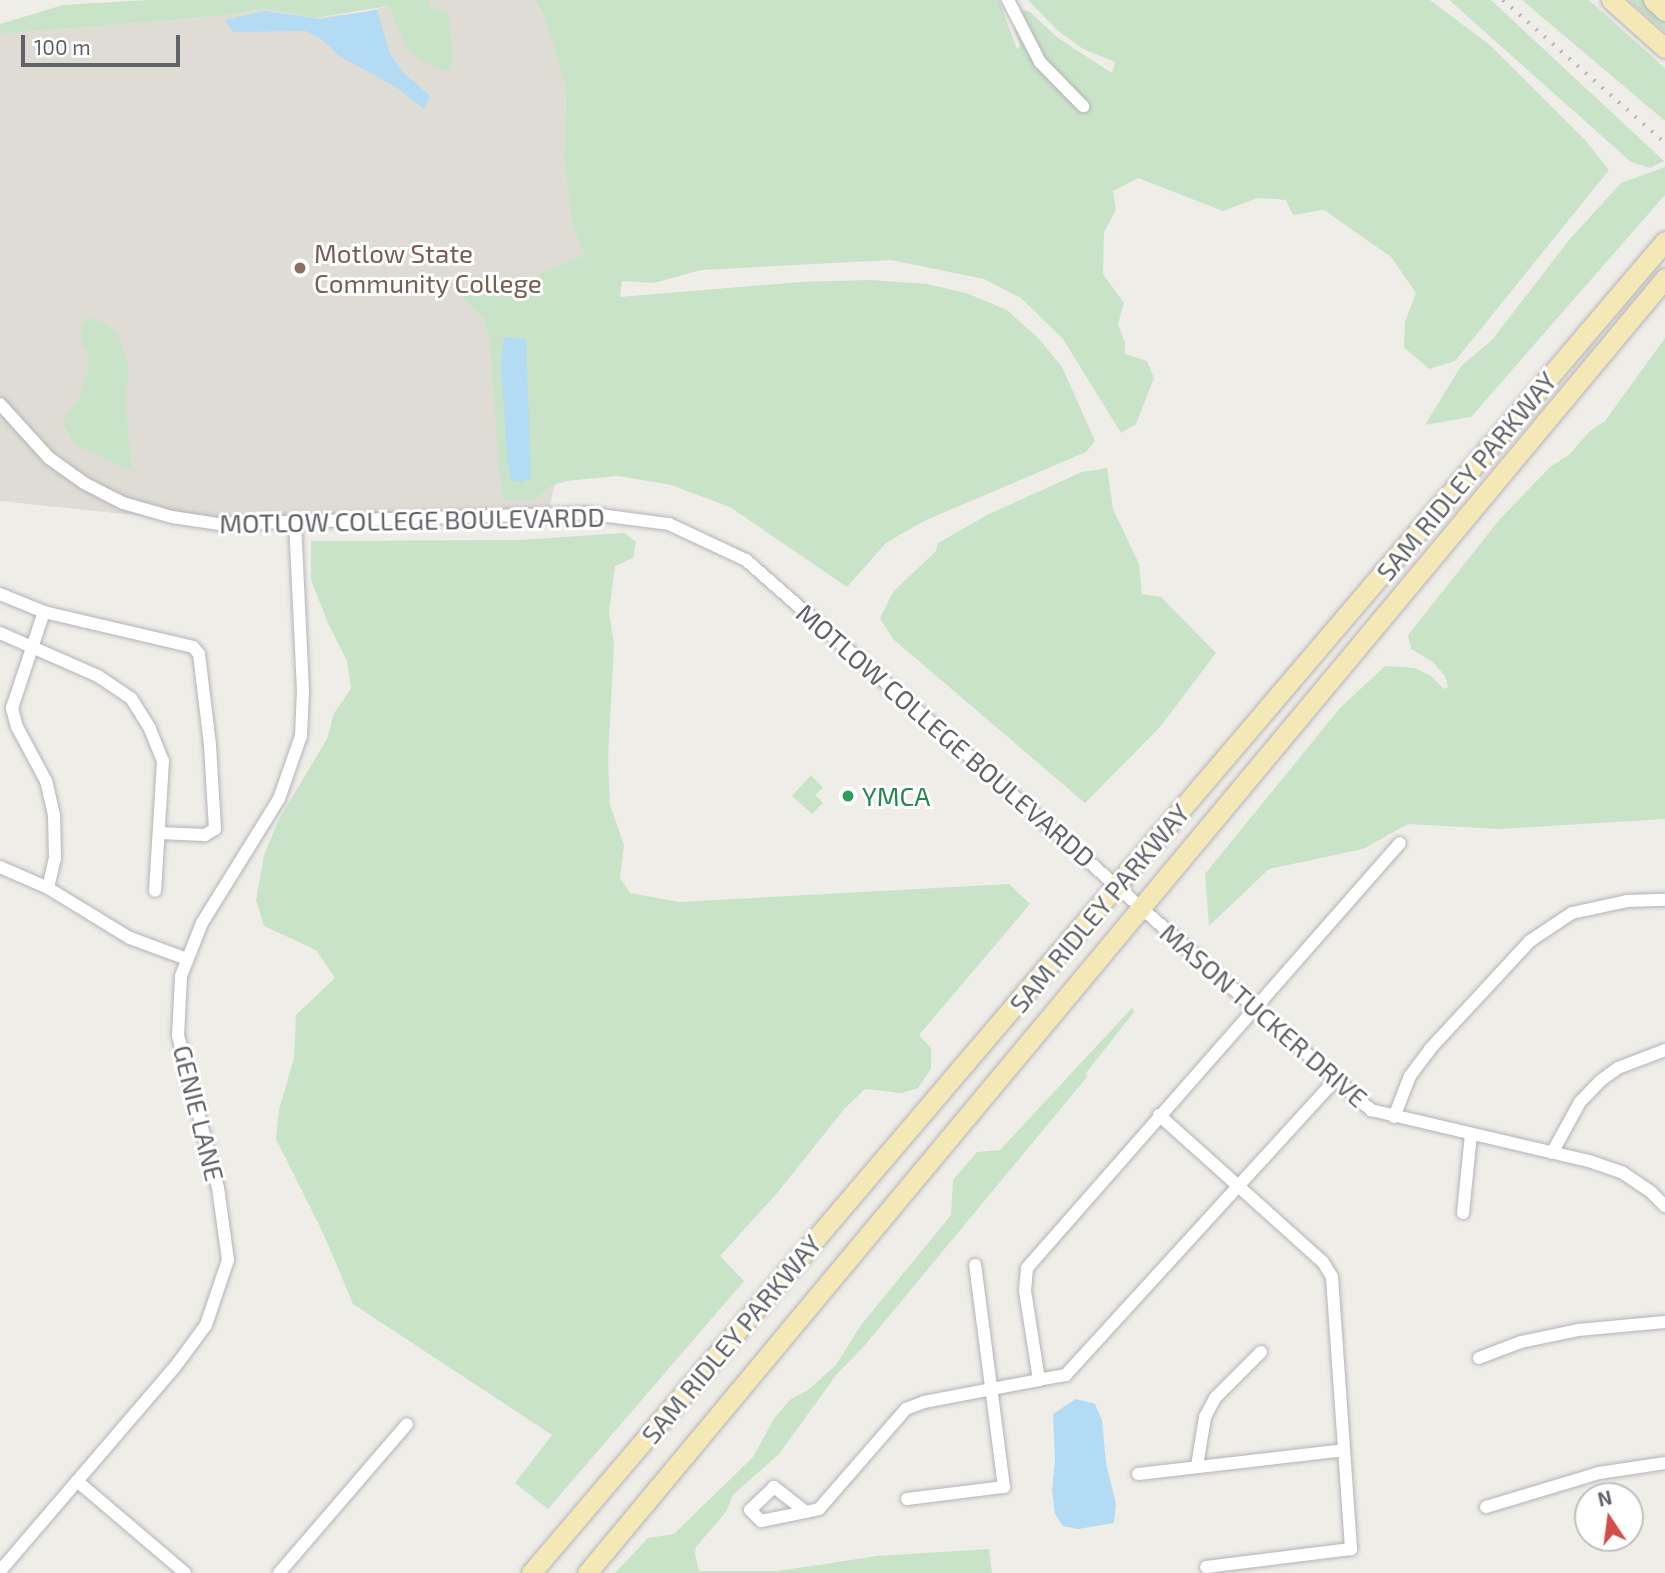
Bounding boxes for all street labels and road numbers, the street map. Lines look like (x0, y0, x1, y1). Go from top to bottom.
street label: SAM RIDLEY PARKWAY (1369, 365, 1563, 587)
street label: MOTLOW COLLEGE BOULEVARDD (219, 501, 605, 539)
street label: MOTLOW COLLEGE BOULEVARDD (790, 597, 1102, 873)
street label: SAM RIDLEY PARKWAY (1002, 797, 1196, 1019)
street label: MASON TUCKER DRIVE (1154, 916, 1374, 1114)
street label: GENIE LANE (167, 1042, 231, 1184)
street label: SAM RIDLEY PARKWAY (634, 1228, 828, 1450)

